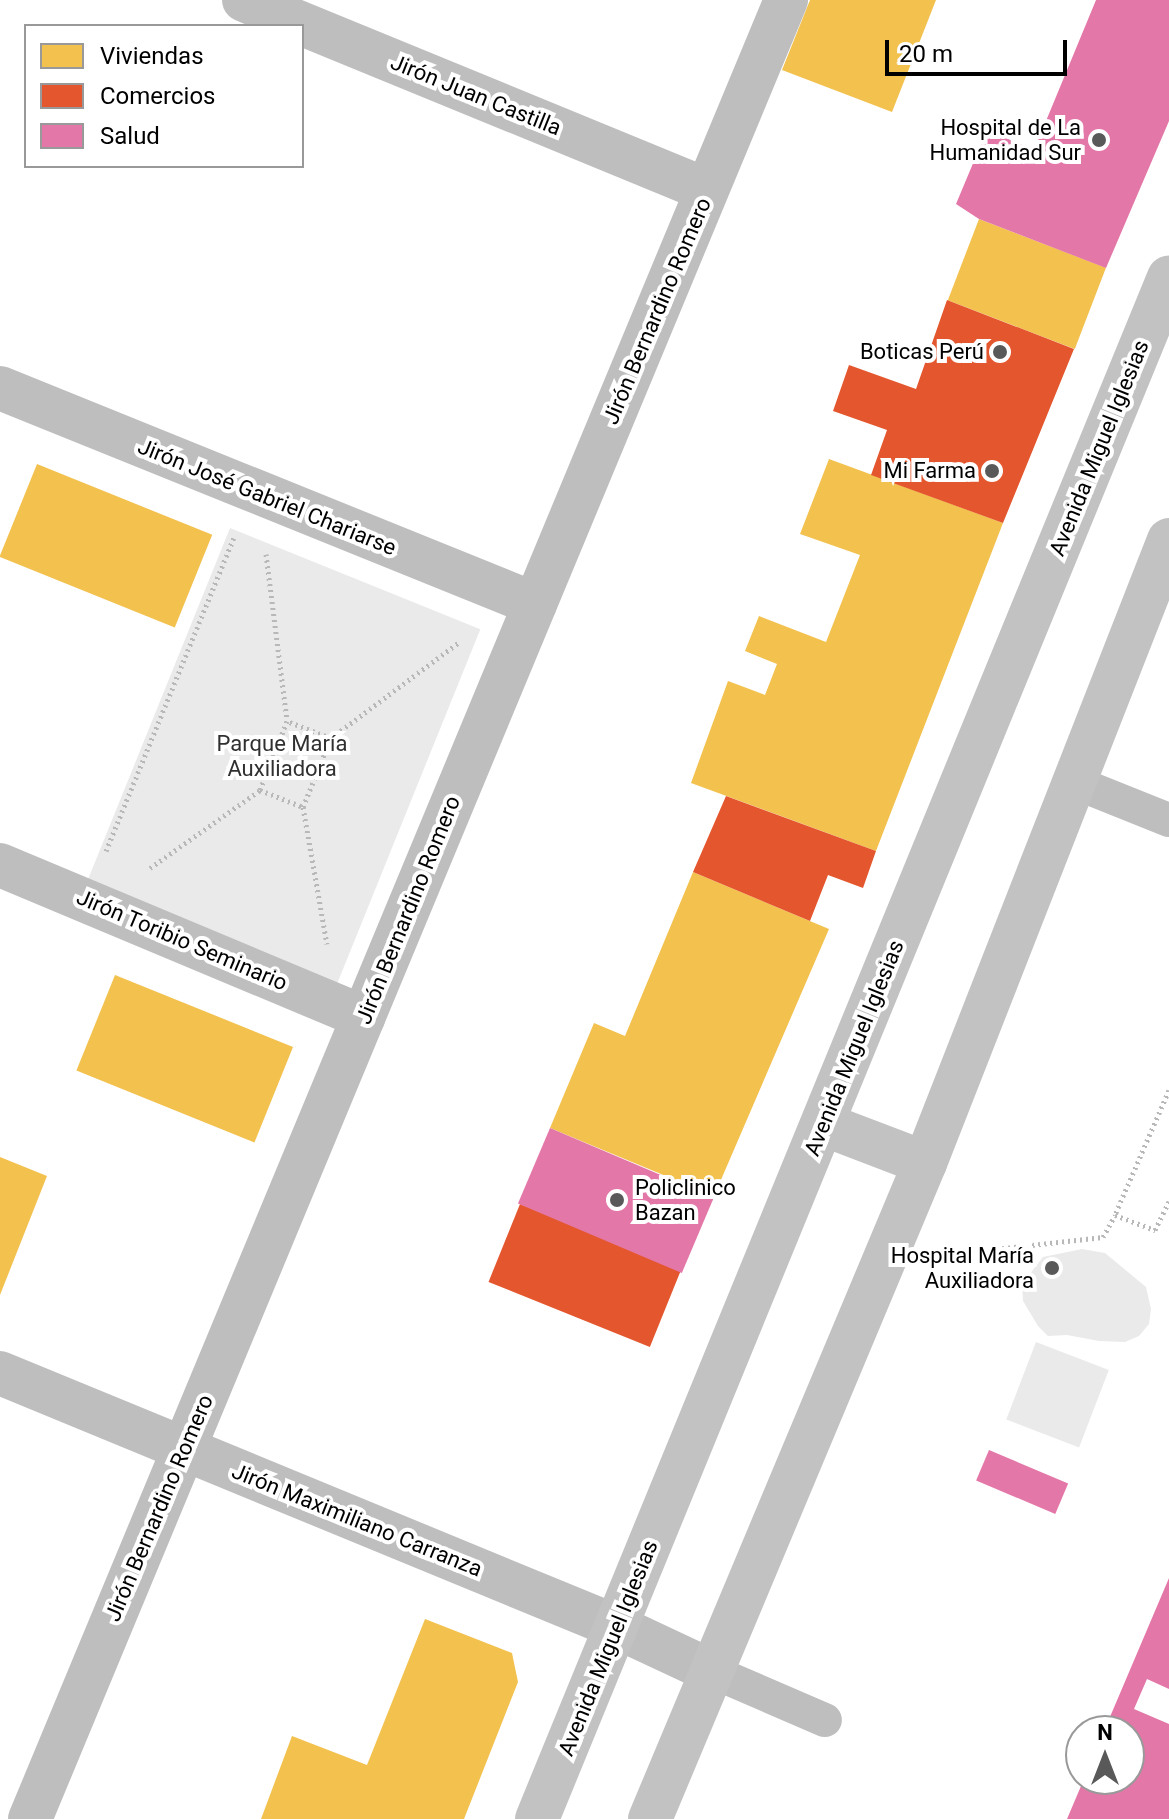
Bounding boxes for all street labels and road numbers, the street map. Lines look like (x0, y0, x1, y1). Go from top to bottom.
street label: Jirón Juan Castilla (387, 49, 565, 141)
street label: Jirón Bernardino Romero (597, 194, 717, 428)
street label: Avenida Miguel Iglesias (1044, 336, 1154, 560)
street label: Jirón José Gabriel Chariarse (134, 433, 400, 561)
street label: Jirón Bernardino Romero (350, 792, 466, 1028)
street label: Jirón Toribio Seminario (72, 884, 292, 996)
street label: Avenida Miguel Iglesias (799, 936, 909, 1160)
street label: Jirón Bernardino Romero (99, 1391, 219, 1625)
street label: Jirón Maximiliano Carranza (228, 1458, 486, 1582)
street label: Avenida Miguel Iglesias (553, 1536, 663, 1760)

